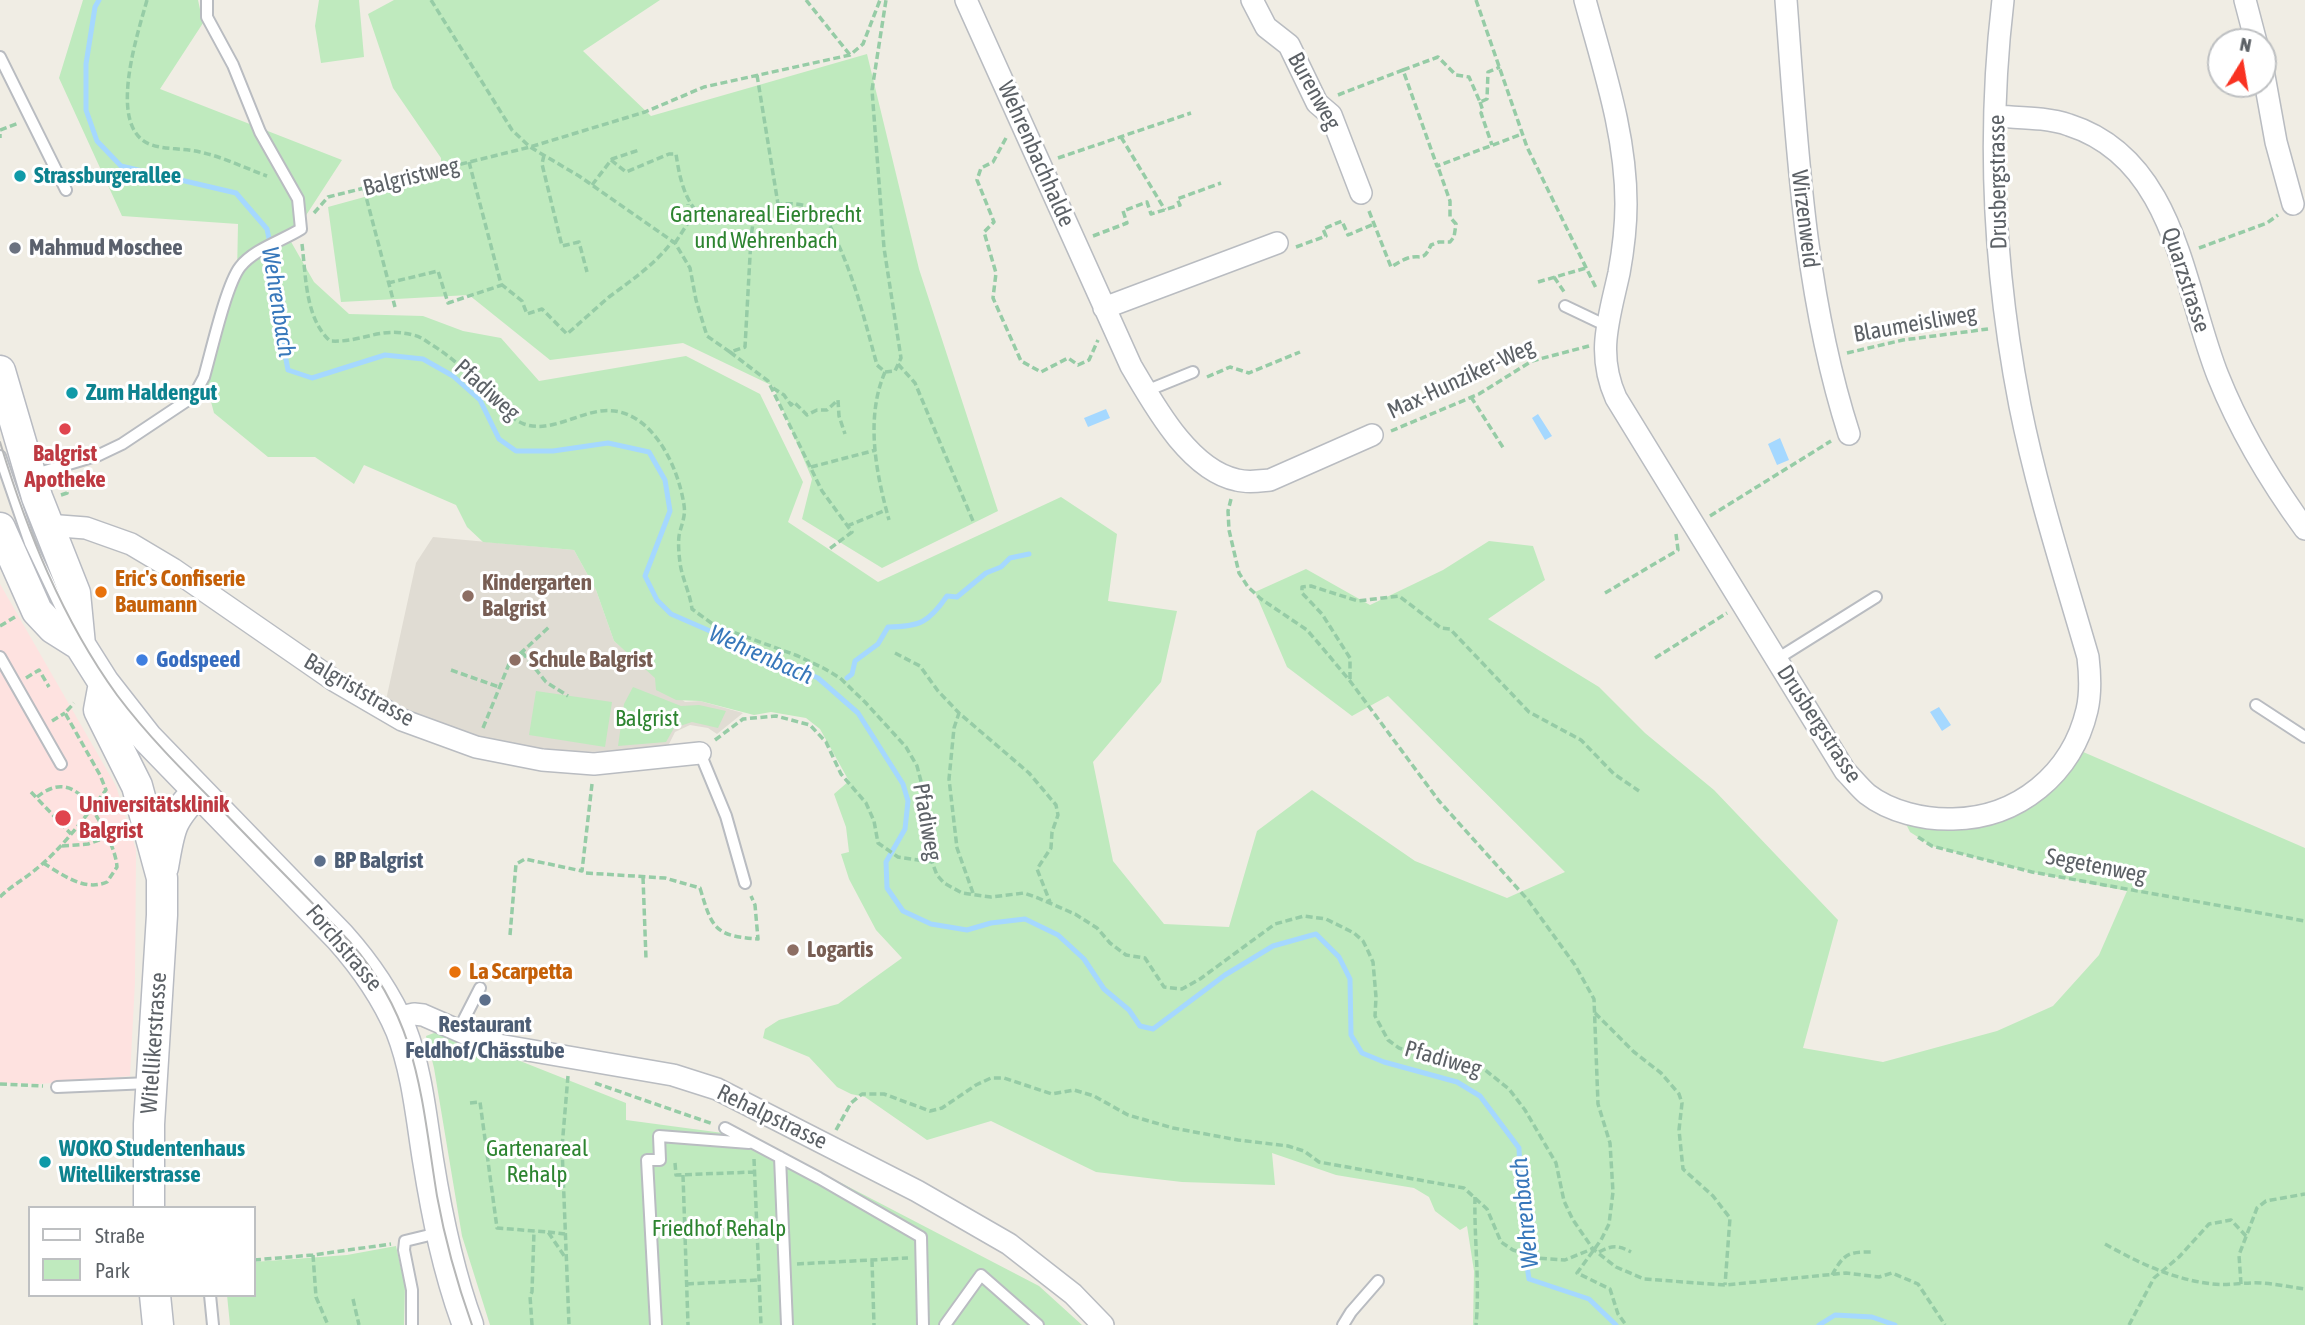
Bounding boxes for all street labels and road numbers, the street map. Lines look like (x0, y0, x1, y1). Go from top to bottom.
street label: Burenweg (1282, 47, 1346, 135)
street label: Wehrenbachhalde (992, 77, 1080, 231)
street label: Drusbergstrasse (1983, 114, 2013, 250)
street label: Balgristweg (360, 152, 462, 202)
street label: Wirzenweid (1785, 168, 1825, 270)
street label: Quarzstrasse (2156, 224, 2216, 336)
street label: Blaumeisliweg (1851, 300, 1979, 348)
street label: Max-Hunziker-Weg (1383, 333, 1539, 425)
street label: Pfadiweg (449, 354, 525, 426)
street label: Balgriststrasse (299, 647, 419, 733)
street label: Drusbergstrasse (1771, 660, 1867, 788)
street label: Pfadiweg (907, 781, 947, 863)
street label: Segetenweg (2043, 843, 2149, 889)
street label: Forchstrasse (300, 899, 388, 997)
street label: Witellikerstrasse (135, 971, 173, 1115)
street label: Pfadiweg (1402, 1035, 1484, 1083)
street label: Rehalpstrasse (712, 1078, 832, 1156)

